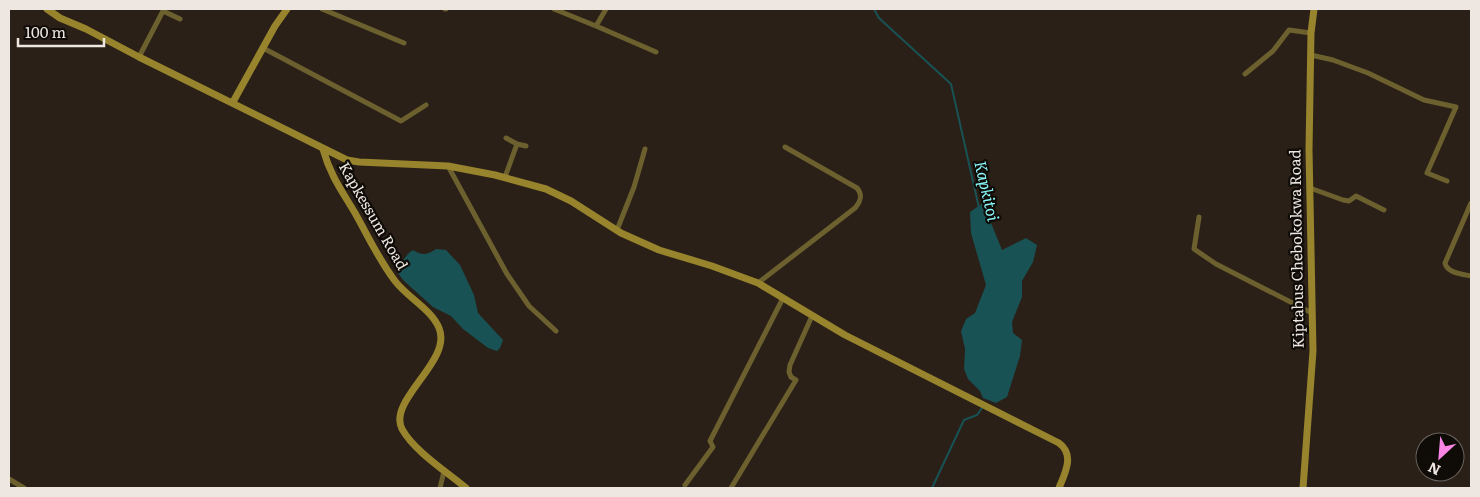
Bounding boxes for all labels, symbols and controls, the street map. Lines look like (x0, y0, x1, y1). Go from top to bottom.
scale bar (18, 15, 104, 47)
text: 100 m (25, 20, 66, 43)
street label: Kiptabus Chebokokwa Road (1282, 149, 1309, 349)
street label: Kapkessum Road (334, 157, 415, 274)
water label: Kapkitoi (969, 158, 1007, 224)
north arrow (1415, 432, 1465, 482)
text: N (1424, 458, 1444, 481)

